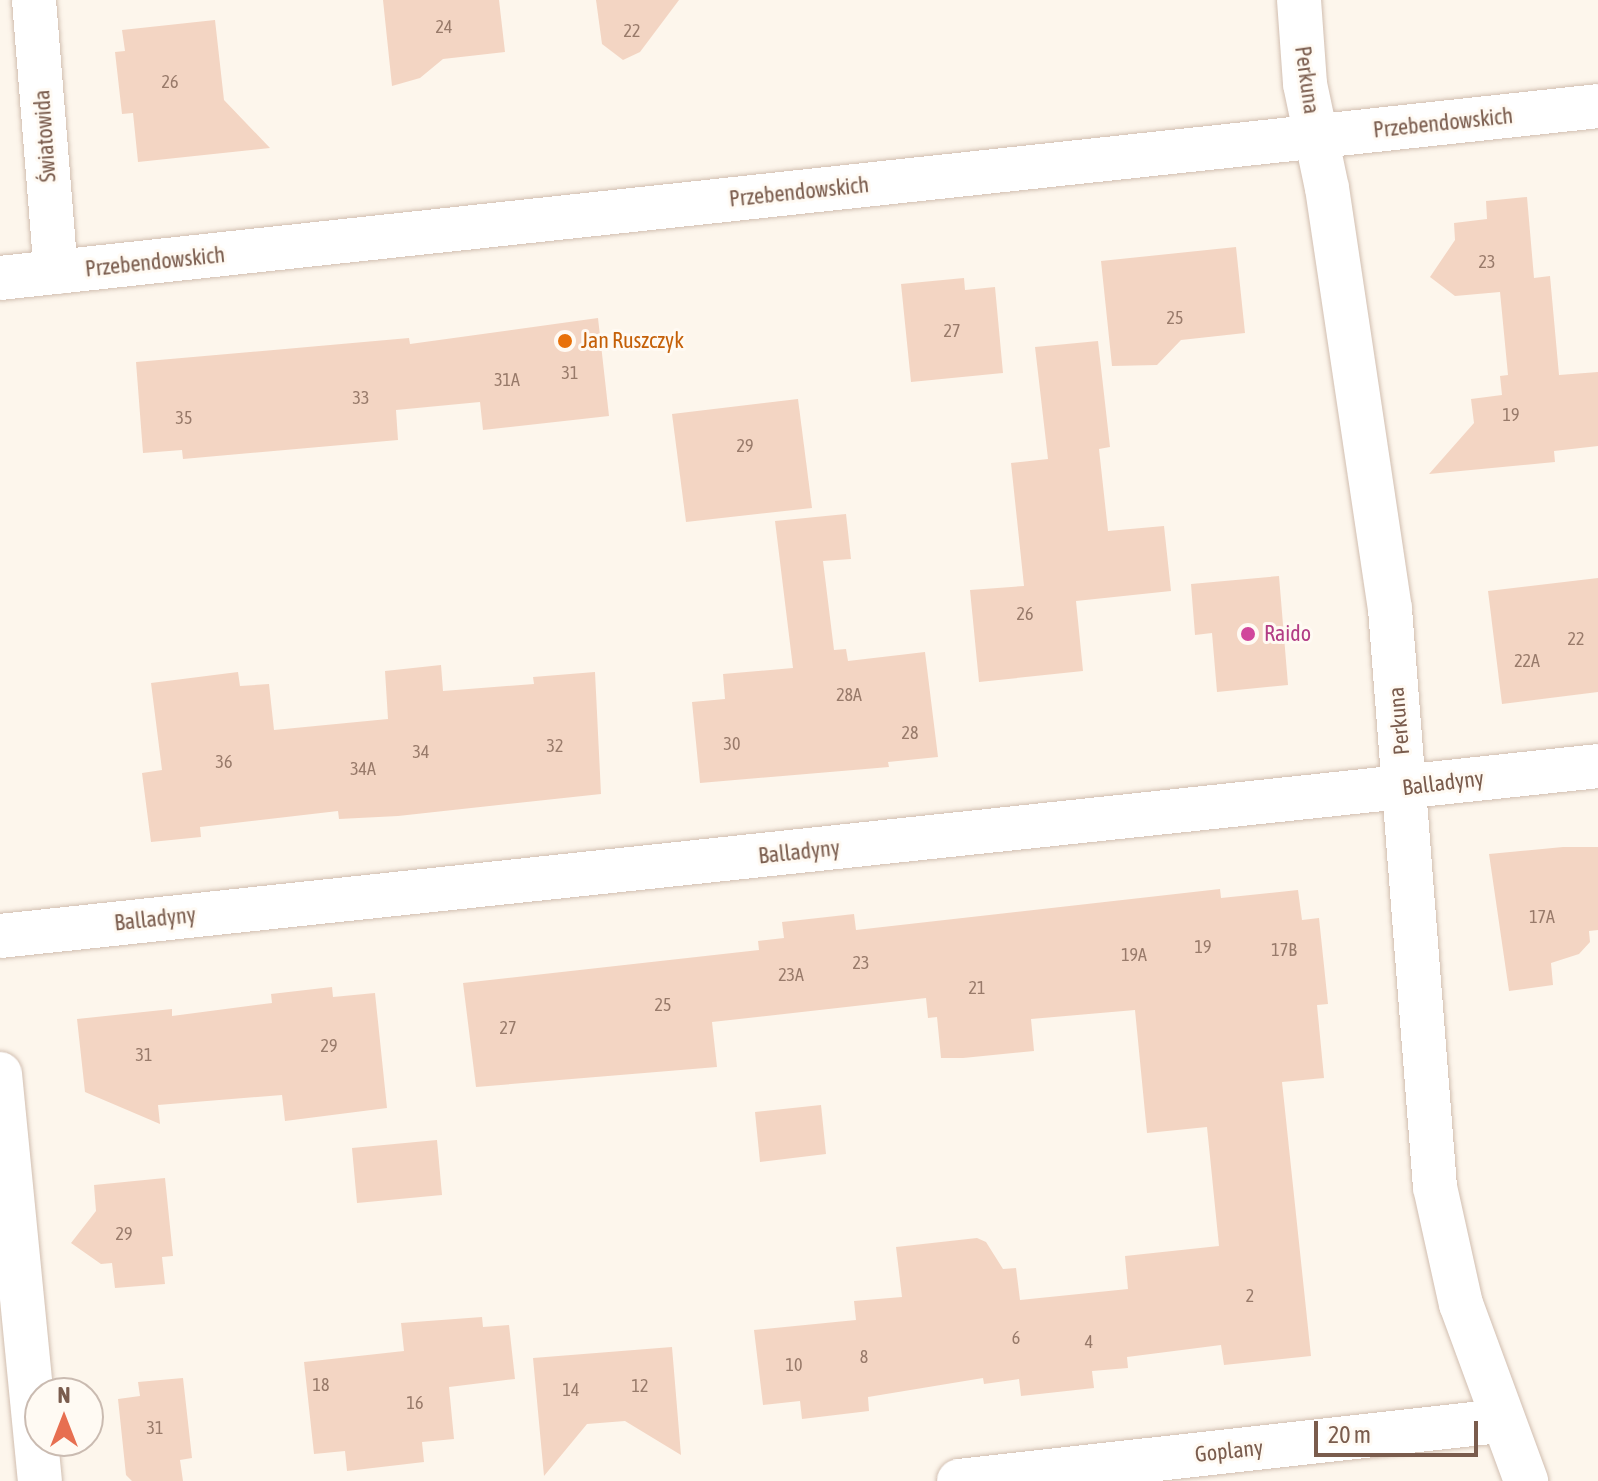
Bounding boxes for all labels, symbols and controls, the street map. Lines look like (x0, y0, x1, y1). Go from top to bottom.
house number: 24 (436, 16, 452, 38)
house number: 22 (624, 20, 640, 42)
street label: Perkuna (1289, 44, 1325, 116)
house number: 26 (162, 71, 178, 93)
street label: Światowida (29, 89, 61, 183)
street label: Przebendowskich (1372, 103, 1514, 143)
street label: Przebendowskich (728, 172, 870, 212)
street label: Przebendowskich (84, 242, 226, 282)
house number: 23 (1479, 251, 1495, 273)
house number: 25 (1167, 307, 1183, 329)
house number: 27 (944, 320, 960, 342)
place label: Jan Ruszczyk (581, 328, 684, 354)
marker: Jan Ruszczyk (556, 332, 574, 350)
house number: 31 (562, 362, 578, 384)
house number: 31A (494, 369, 520, 391)
house number: 33 (353, 387, 369, 409)
house number: 19 (1503, 404, 1519, 426)
house number: 35 (176, 407, 192, 429)
house number: 29 (737, 435, 753, 457)
house number: 26 (1017, 603, 1033, 625)
place label: Raido (1264, 621, 1311, 647)
marker: Raido (1239, 625, 1257, 643)
house number: 22 (1568, 628, 1584, 650)
house number: 22A (1514, 650, 1540, 672)
house number: 28A (836, 684, 862, 706)
street label: Perkuna (1383, 686, 1415, 756)
house number: 28 (902, 722, 918, 744)
house number: 30 (724, 733, 740, 755)
house number: 32 (547, 735, 563, 757)
house number: 34 (413, 741, 429, 763)
house number: 36 (216, 751, 232, 773)
house number: 34A (350, 758, 376, 780)
street label: Balladyny (1401, 765, 1485, 801)
street label: Balladyny (757, 835, 841, 869)
street label: Balladyny (113, 902, 197, 936)
house number: 17A (1529, 906, 1555, 928)
house number: 19 (1195, 936, 1211, 958)
house number: 17B (1271, 939, 1297, 961)
house number: 19A (1121, 944, 1147, 966)
house number: 23 (853, 952, 869, 974)
house number: 23A (778, 964, 804, 986)
house number: 21 (969, 977, 985, 999)
house number: 25 (655, 994, 671, 1016)
house number: 27 (500, 1017, 516, 1039)
house number: 29 (321, 1035, 337, 1057)
house number: 31 (136, 1044, 152, 1066)
house number: 29 (116, 1223, 132, 1245)
house number: 2 (1246, 1285, 1254, 1307)
house number: 6 (1012, 1327, 1020, 1349)
house number: 4 (1085, 1331, 1093, 1353)
house number: 8 (860, 1346, 868, 1368)
house number: 10 (786, 1354, 802, 1376)
house number: 18 (313, 1374, 329, 1396)
house number: 12 (632, 1375, 648, 1397)
north arrow (24, 1377, 104, 1457)
house number: 14 (563, 1379, 579, 1401)
text: N (58, 1382, 70, 1408)
house number: 16 (407, 1392, 423, 1414)
scale bar (1318, 1405, 1482, 1455)
house number: 31 (147, 1417, 163, 1439)
text: 20 m (1328, 1421, 1371, 1448)
street label: Goplany (1194, 1434, 1264, 1468)

